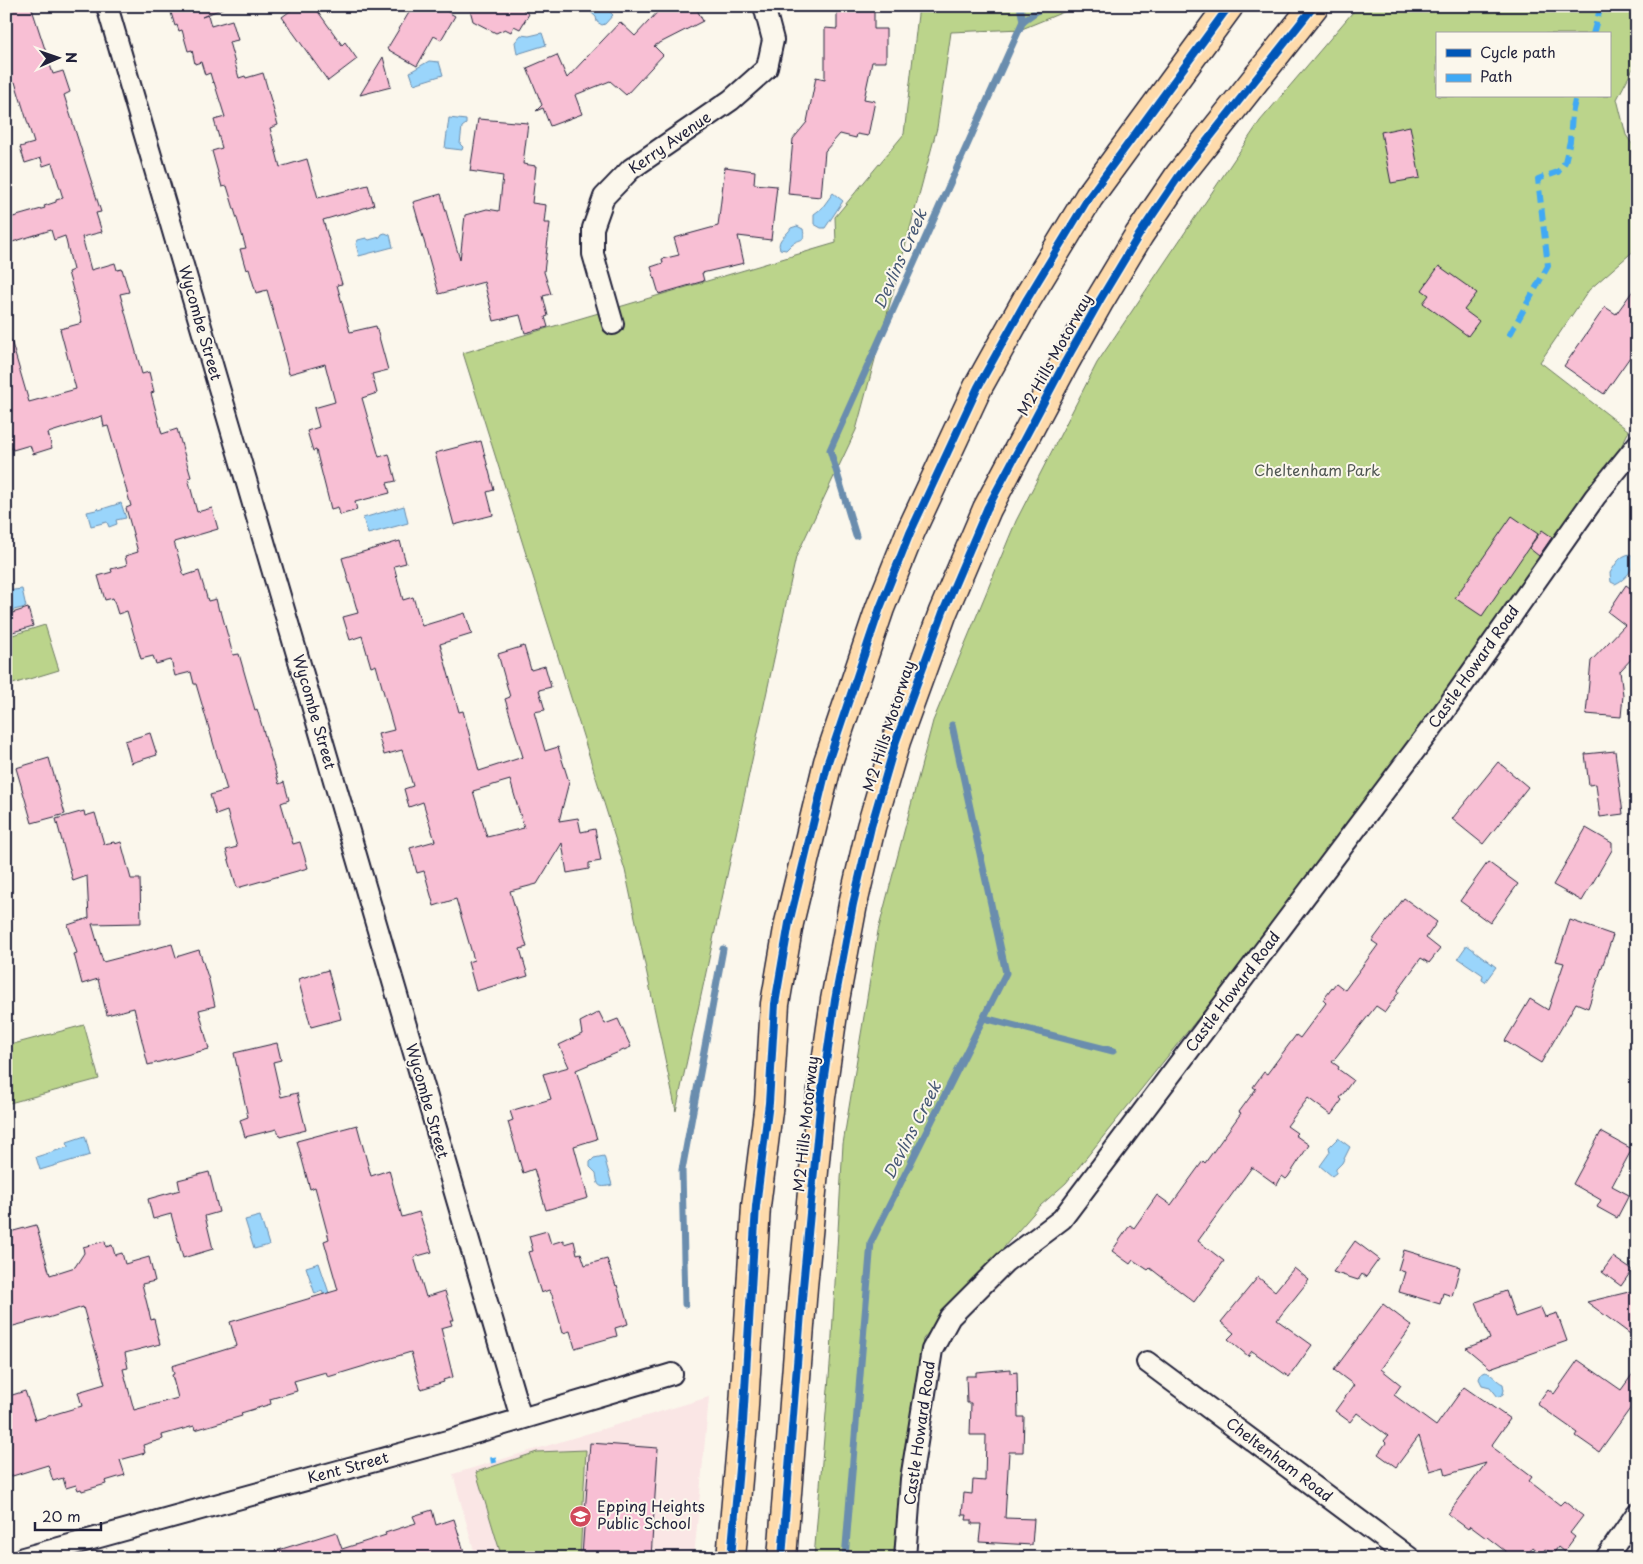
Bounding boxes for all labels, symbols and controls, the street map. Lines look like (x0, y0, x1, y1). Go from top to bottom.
north arrow (32, 32, 82, 82)
legend (1436, 32, 1610, 98)
text: Cycle path (1480, 40, 1556, 63)
text: N (61, 52, 82, 63)
text: Path (1480, 64, 1512, 87)
street label: Kerry Avenue (623, 105, 715, 179)
water label: Devlins Creek (866, 204, 932, 312)
street label: Wycombe Street (174, 262, 229, 383)
street label: M2 Hills Motorway (1011, 289, 1097, 420)
park label: Cheltenham Park (1254, 458, 1380, 481)
street label: Castle Howard Road (1422, 600, 1524, 732)
street label: Wycombe Street (288, 651, 343, 772)
street label: M2 Hills Motorway (856, 657, 920, 794)
street label: Castle Howard Road (1179, 926, 1285, 1056)
street label: Wycombe Street (401, 1040, 456, 1161)
street label: M2 Hills Motorway (786, 1055, 823, 1193)
water label: Devlins Creek (876, 1075, 947, 1183)
street label: Castle Howard Road (897, 1359, 940, 1506)
street label: Cheltenham Road (1222, 1411, 1338, 1507)
street label: Kent Street (305, 1445, 391, 1488)
place label: Epping Heights Public School (597, 1494, 705, 1534)
scale bar (35, 1499, 101, 1531)
text: 20 m (42, 1504, 81, 1527)
school or university icon: Epping Heights Public School (569, 1504, 593, 1528)

